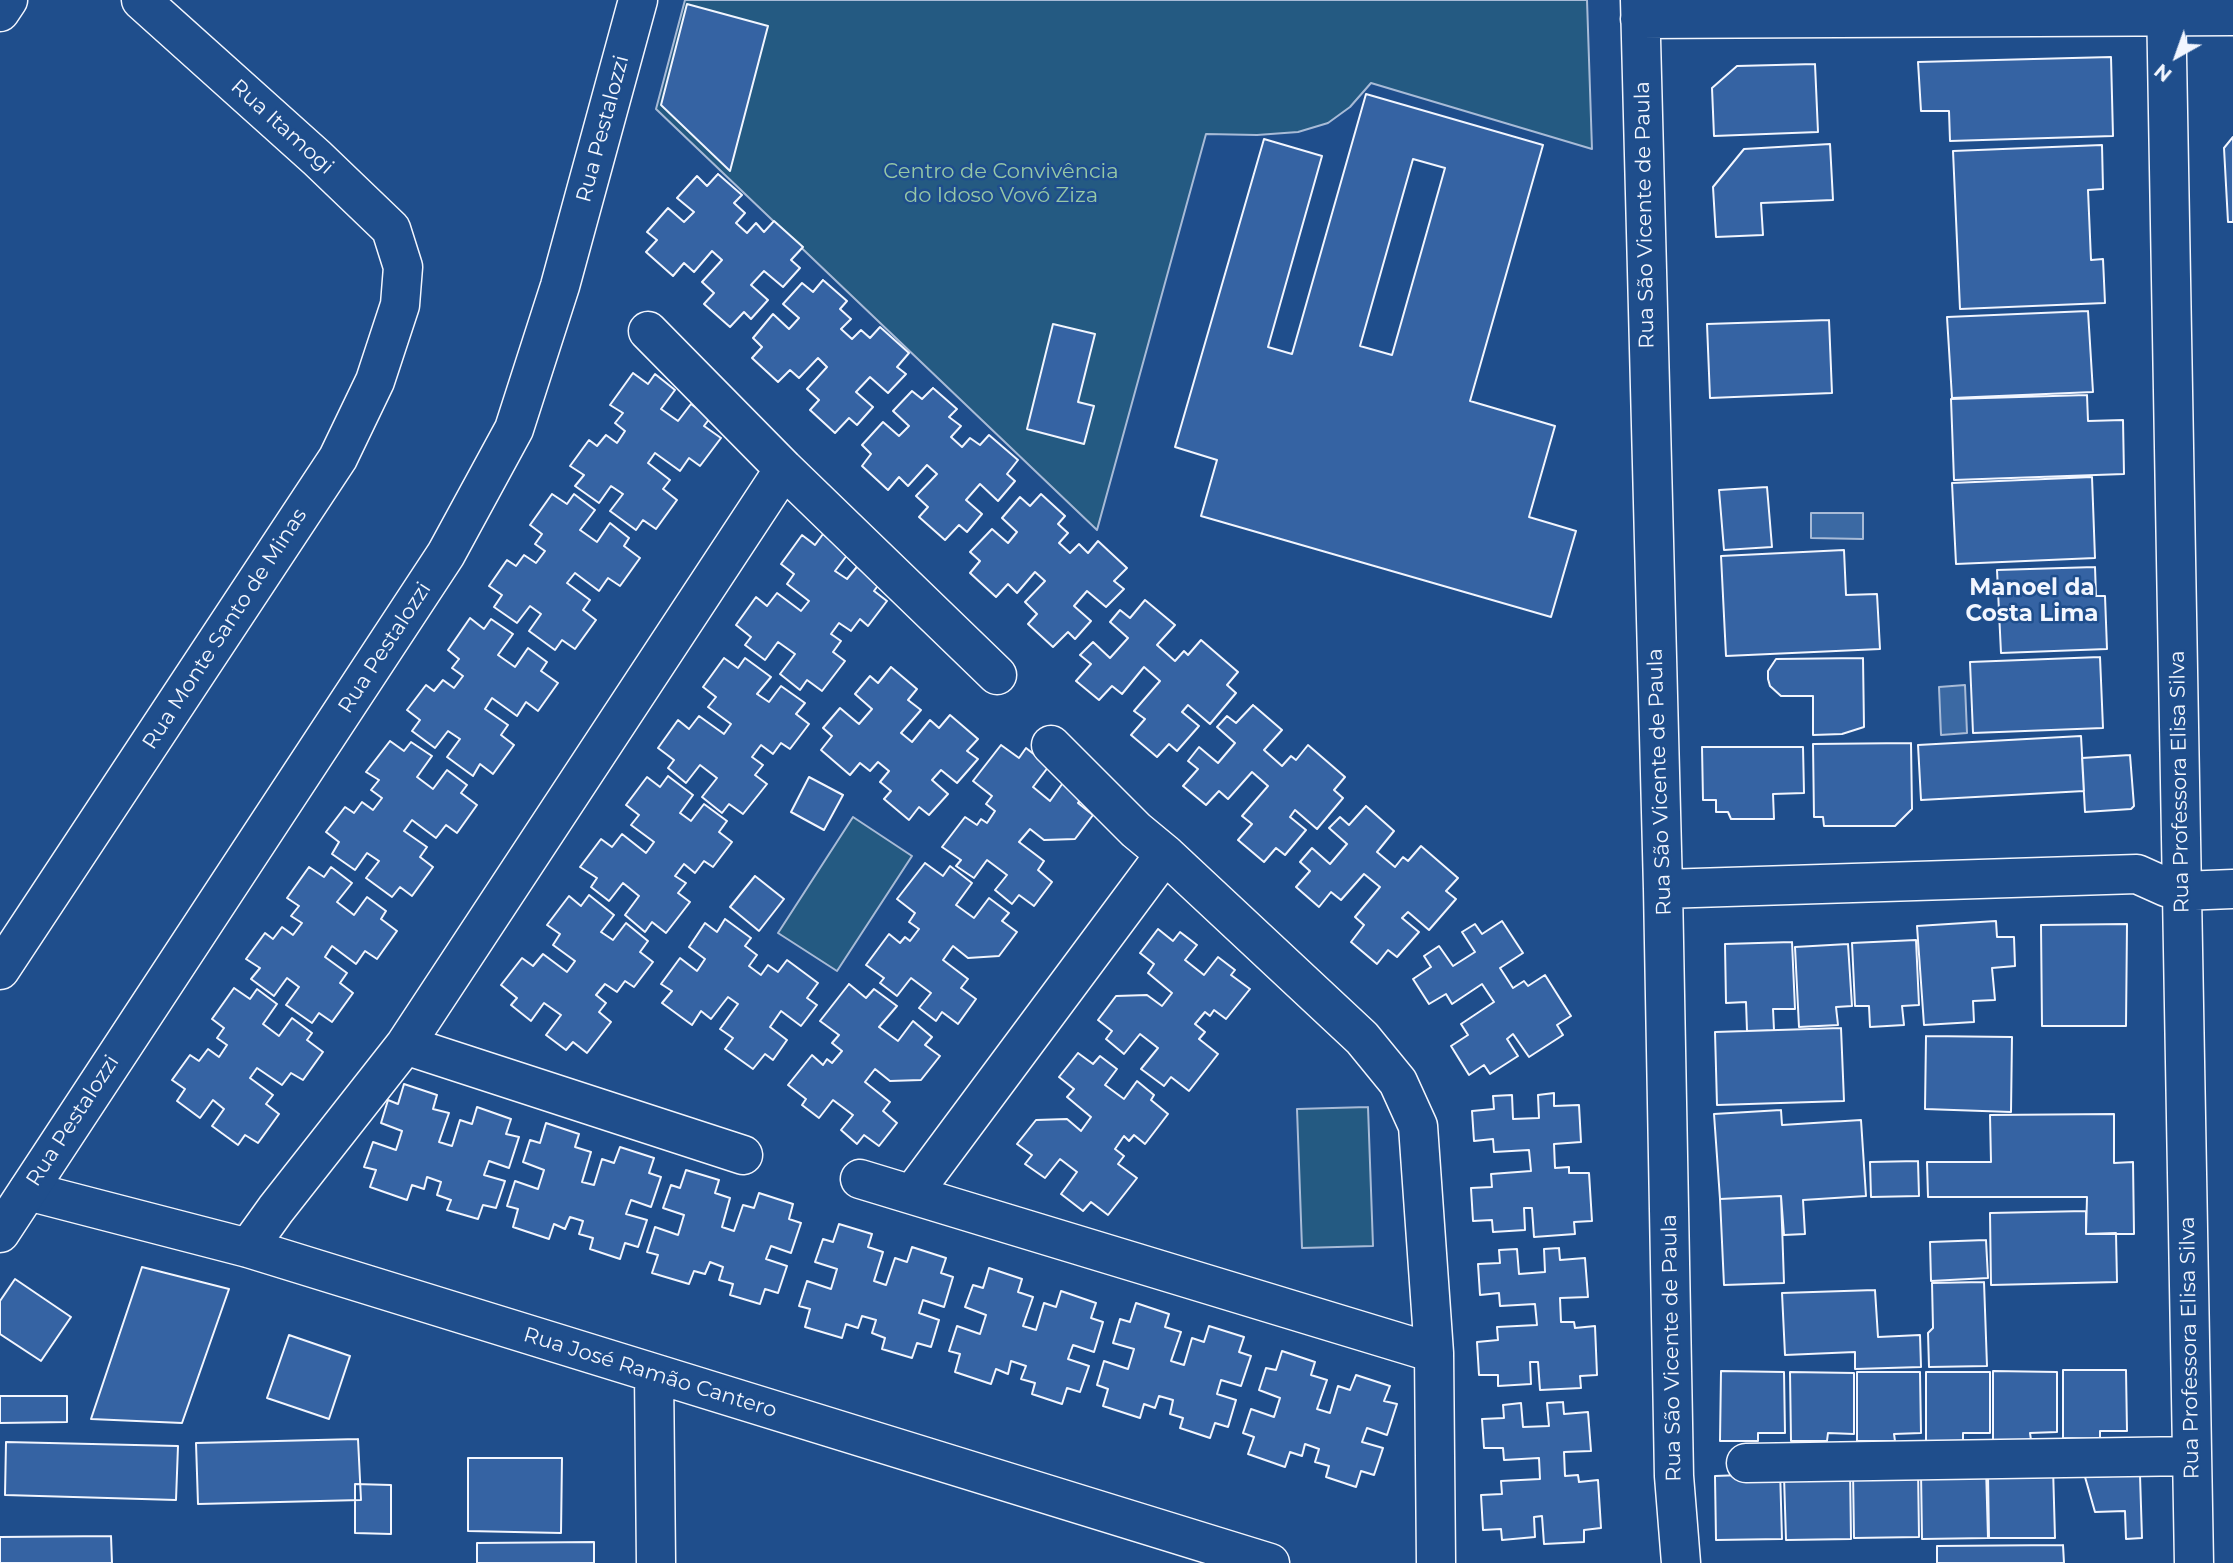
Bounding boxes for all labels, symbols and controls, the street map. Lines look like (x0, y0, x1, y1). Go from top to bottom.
north arrow (2142, 21, 2212, 91)
street label: Rua Pestalozzi (571, 53, 635, 205)
text: N (2150, 59, 2176, 86)
street label: Rua Itamogi (225, 74, 339, 180)
street label: Rua São Vicente de Paula (1630, 81, 1660, 349)
park label: Centro de Convivência do Idoso Vovó Ziza (883, 159, 1119, 209)
street label: Rua Monte Santo de Minas (138, 504, 312, 754)
district label: Manoel da Costa Lima (1966, 574, 2098, 628)
street label: Rua Pestalozzi (333, 578, 437, 718)
street label: Rua São Vicente de Paula (1643, 648, 1677, 916)
street label: Rua Professora Elisa Silva (2165, 650, 2195, 914)
street label: Rua Pestalozzi (21, 1051, 125, 1191)
street label: Rua São Vicente de Paula (1657, 1214, 1687, 1482)
street label: Rua Professora Elisa Silva (2175, 1216, 2205, 1480)
street label: Rua José Ramão Cantero (520, 1322, 780, 1424)

